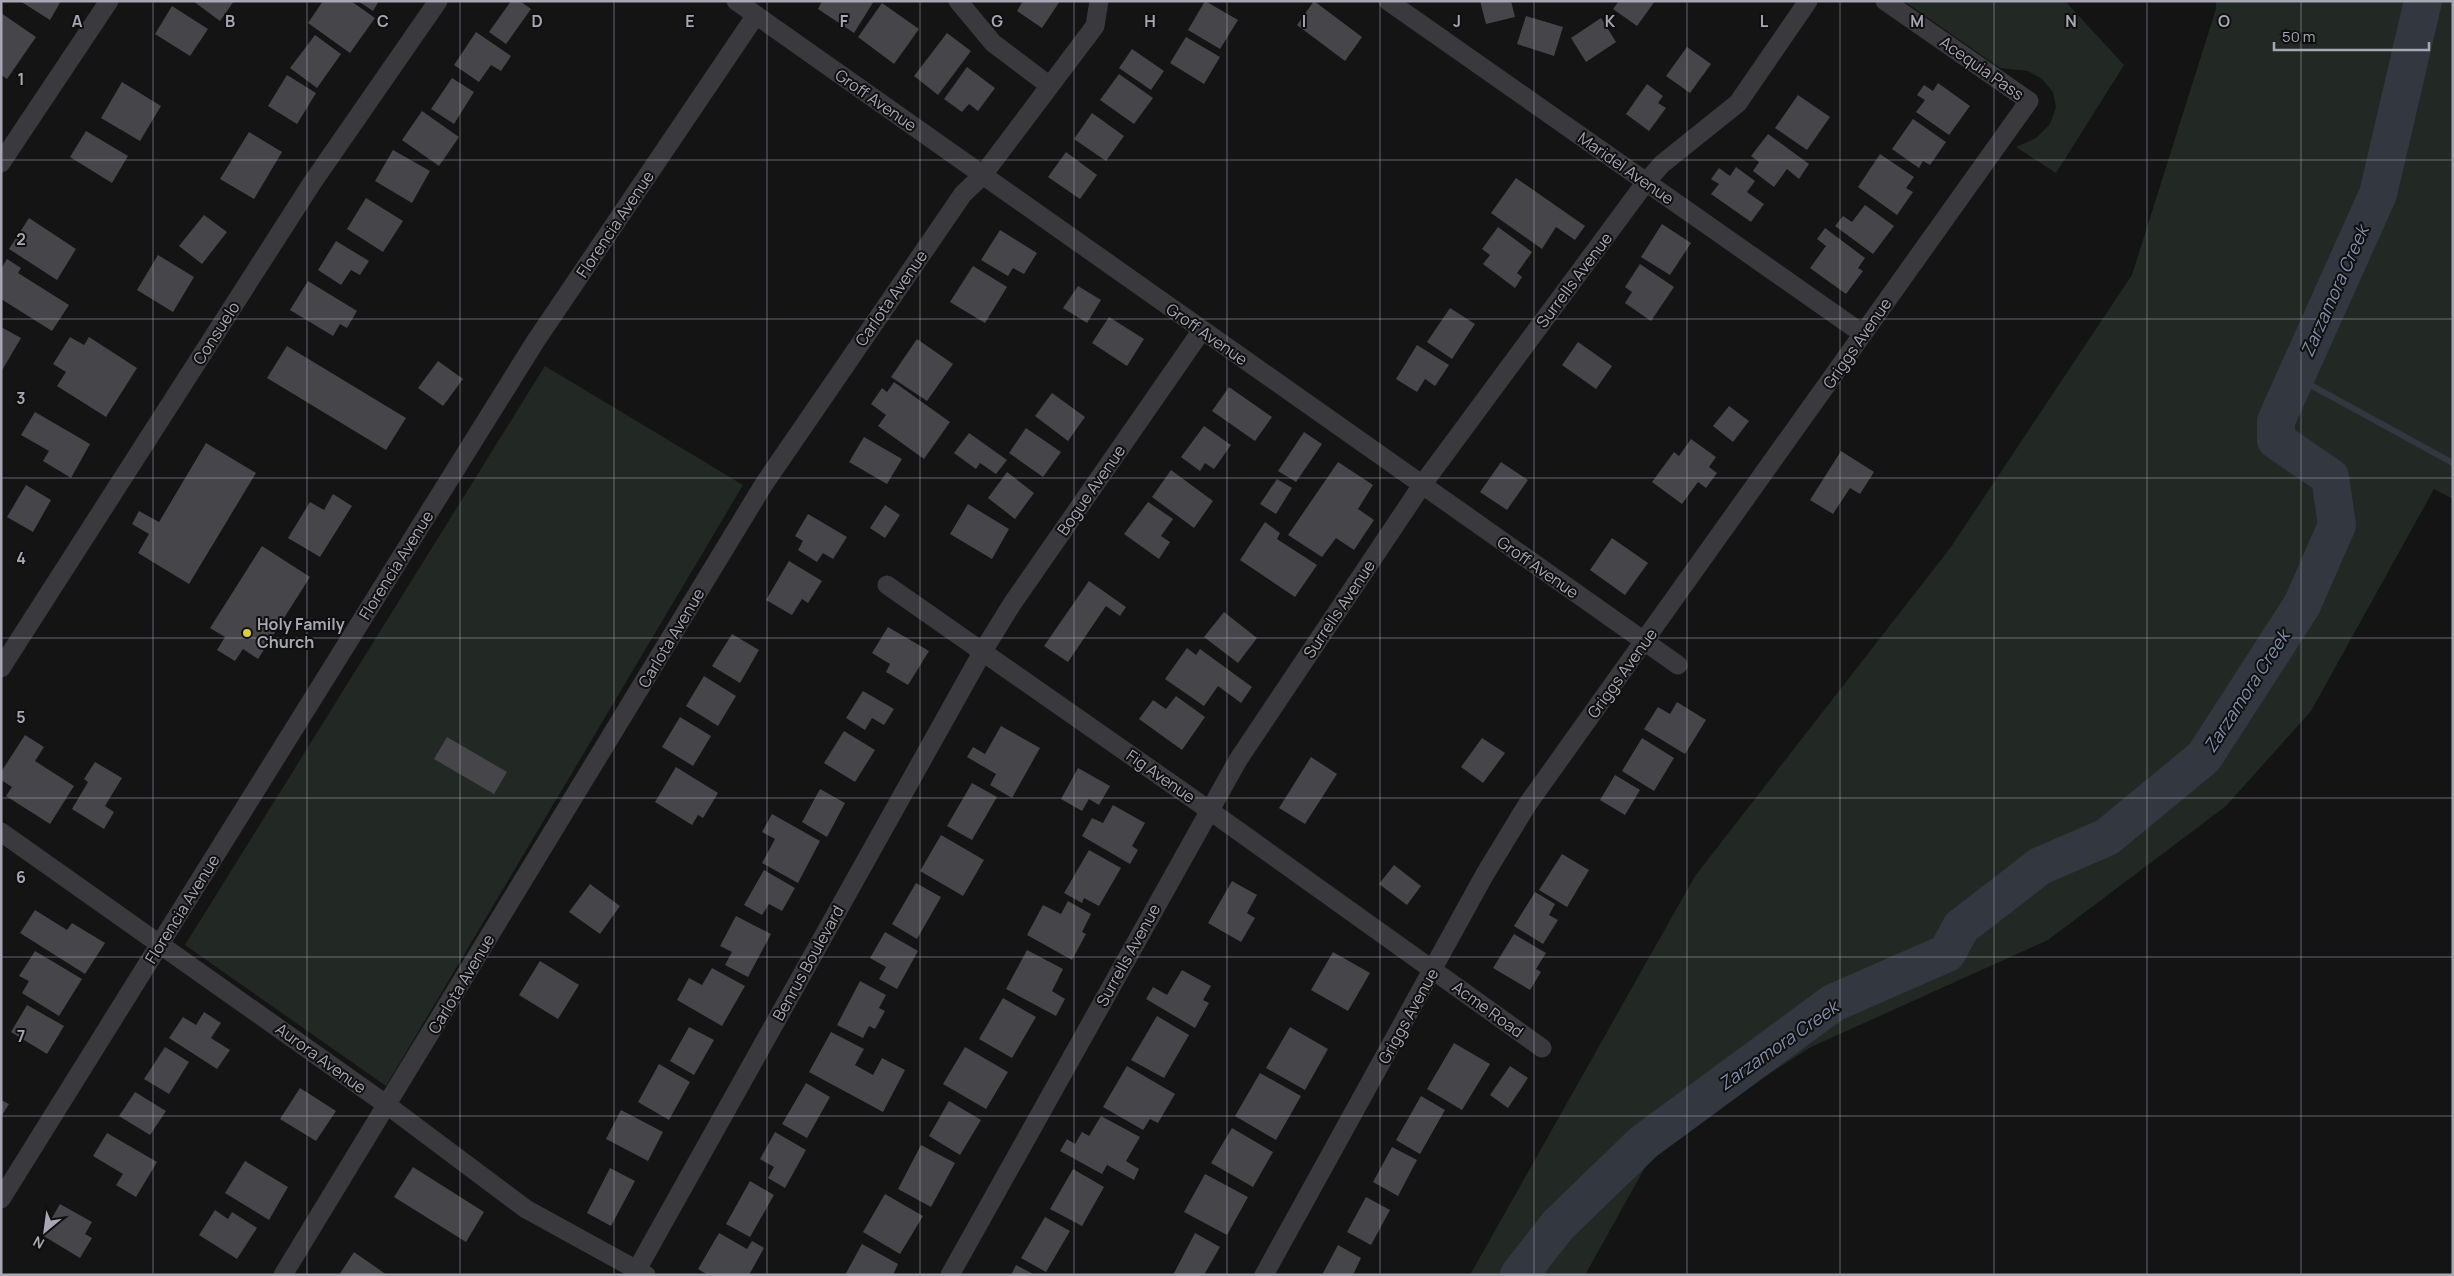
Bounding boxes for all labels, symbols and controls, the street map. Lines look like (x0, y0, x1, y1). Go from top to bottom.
text: A (72, 10, 83, 32)
text: B (225, 10, 235, 32)
text: C (377, 10, 389, 32)
text: D (531, 10, 543, 32)
text: E (685, 10, 695, 32)
text: F (840, 10, 849, 32)
text: G (991, 10, 1003, 32)
text: H (1144, 10, 1156, 32)
text: I (1302, 10, 1306, 32)
text: J (1453, 10, 1461, 32)
text: K (1605, 10, 1616, 32)
text: L (1760, 10, 1769, 32)
text: M (1910, 10, 1924, 32)
text: N (2065, 10, 2077, 32)
text: O (2218, 10, 2230, 32)
scale bar (2274, 20, 2429, 52)
text: 50 m (2282, 26, 2316, 47)
street label: Acequia Pass (1936, 31, 2028, 105)
street label: Groff Avenue (831, 64, 921, 136)
text: 1 (17, 68, 25, 90)
street label: Maridel Avenue (1574, 127, 1678, 209)
street label: Florencia Avenue (571, 166, 659, 282)
water label: Zarzamora Creek (2294, 219, 2375, 360)
text: 2 (16, 228, 26, 250)
street label: Surrells Avenue (1531, 228, 1617, 332)
street label: Carlota Avenue (850, 246, 932, 350)
street label: Griggs Avenue (1818, 293, 1896, 393)
street label: Consuelo (187, 297, 245, 369)
street label: Groff Avenue (1162, 298, 1252, 370)
text: 3 (16, 387, 26, 409)
street label: Bogue Avenue (1052, 440, 1130, 540)
street label: Florencia Avenue (354, 506, 438, 624)
street label: Groff Avenue (1493, 531, 1583, 603)
text: 4 (16, 547, 26, 569)
street label: Surrells Avenue (1298, 556, 1380, 662)
street label: Carlota Avenue (633, 584, 709, 692)
place label: Holy Family Church (257, 613, 345, 653)
water label: Zarzamora Creek (2197, 623, 2296, 757)
street label: Griggs Avenue (1582, 624, 1662, 722)
marker: Holy Family Church (241, 627, 253, 639)
text: 5 (16, 706, 26, 728)
street label: Fig Avenue (1122, 744, 1200, 808)
street label: Florencia Avenue (140, 850, 224, 968)
text: 6 (16, 866, 26, 888)
street label: Surrells Avenue (1091, 900, 1165, 1010)
street label: Benrus Boulevard (767, 901, 849, 1025)
street label: Carlota Avenue (423, 930, 499, 1038)
street label: Griggs Avenue (1373, 964, 1443, 1068)
street label: Acme Road (1448, 976, 1528, 1042)
water label: Zarzamora Creek (1713, 993, 1845, 1095)
street label: Aurora Avenue (271, 1018, 371, 1098)
text: 7 (17, 1025, 25, 1047)
north arrow (20, 1206, 70, 1256)
text: N (29, 1232, 47, 1254)

